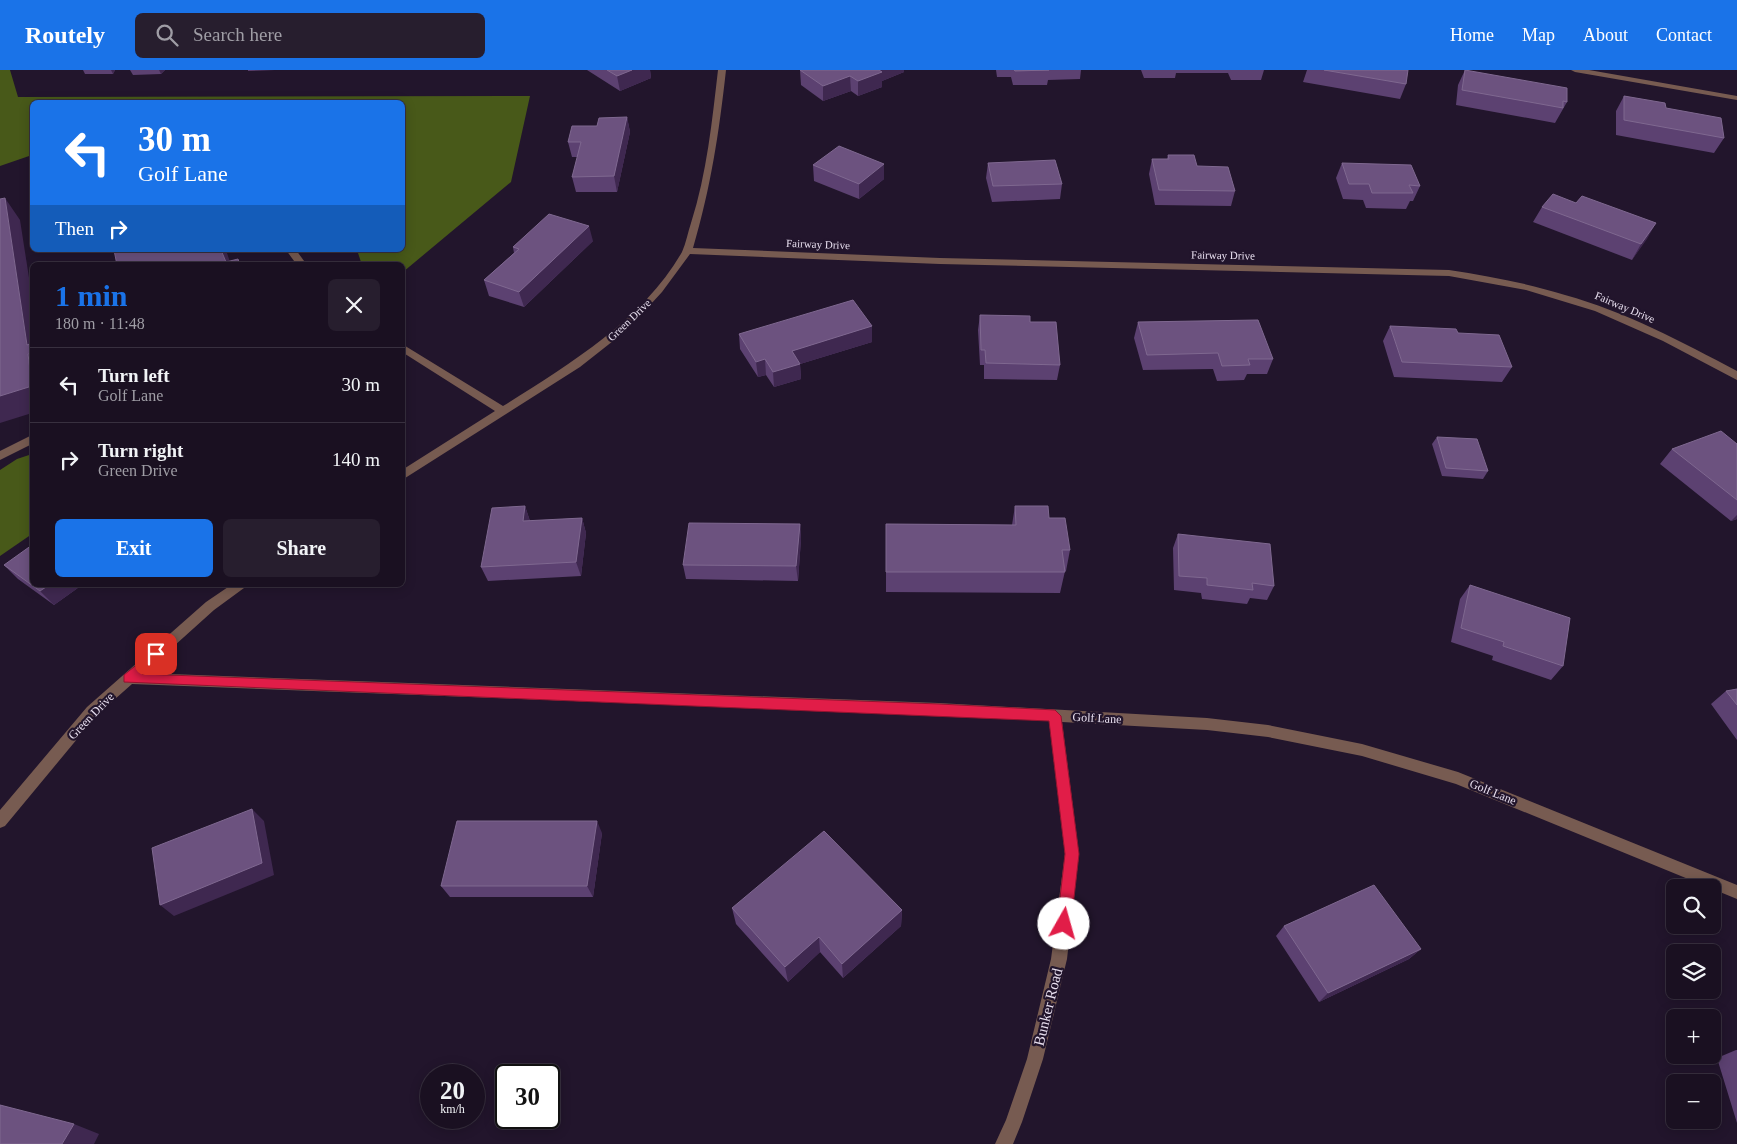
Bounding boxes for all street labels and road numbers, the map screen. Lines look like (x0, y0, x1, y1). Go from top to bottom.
street label: Fairway Drive (786, 237, 850, 251)
street label: Fairway Drive (1191, 248, 1255, 262)
street label: Fairway Drive (1593, 289, 1657, 325)
street label: Green Drive (605, 297, 653, 343)
street label: Green Drive (65, 690, 117, 742)
street label: Golf Lane (1072, 710, 1122, 726)
street label: Golf Lane (1468, 776, 1518, 808)
street label: Bunker Road (1031, 966, 1066, 1048)

